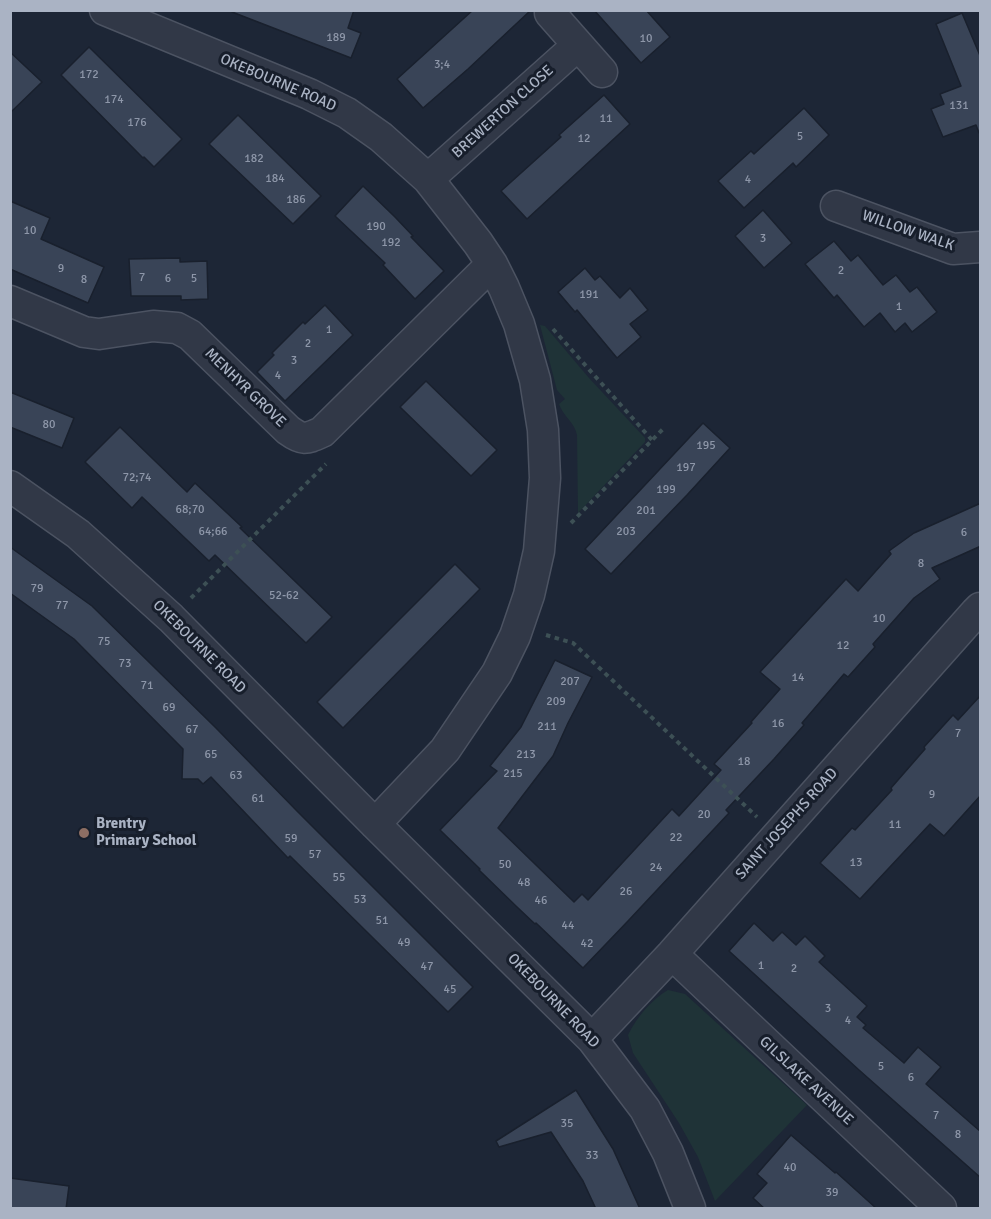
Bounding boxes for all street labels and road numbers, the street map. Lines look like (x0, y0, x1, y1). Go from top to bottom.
street label: OKEBOURNE ROAD (217, 50, 339, 116)
street label: BREWERTON CLOSE (449, 62, 557, 162)
street label: WILLOW WALK (860, 207, 956, 255)
street label: MENHYR GROVE (201, 345, 289, 431)
street label: OKEBOURNE ROAD (149, 597, 249, 697)
street label: SAINT JOSEPHS ROAD (732, 765, 842, 883)
street label: OKEBOURNE ROAD (503, 950, 603, 1052)
street label: GILSLAKE AVENUE (755, 1033, 857, 1129)

